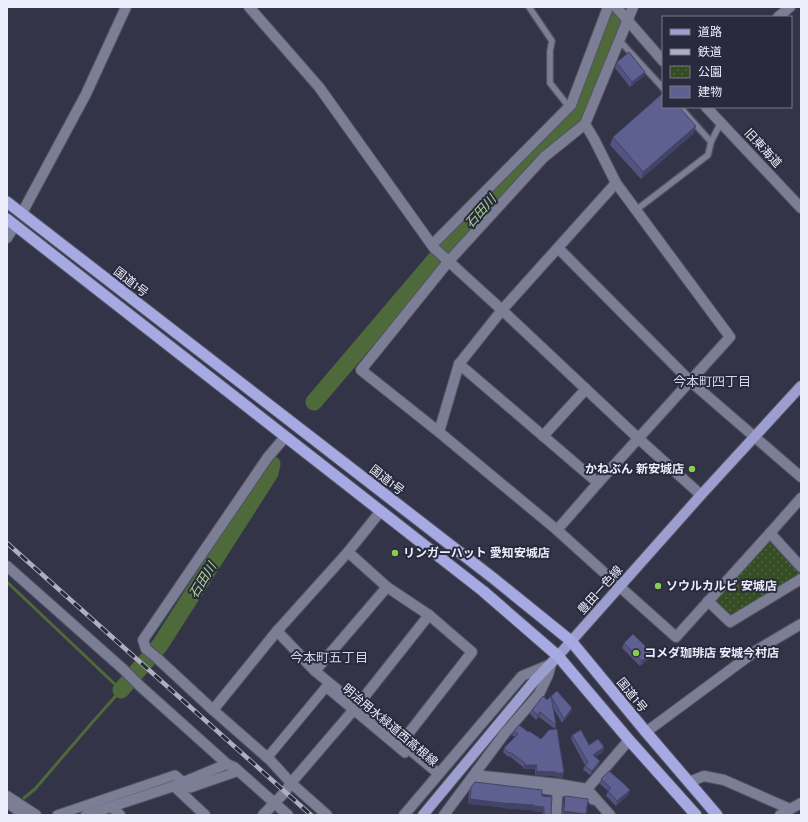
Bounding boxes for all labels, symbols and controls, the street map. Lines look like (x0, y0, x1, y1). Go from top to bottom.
legend (662, 16, 792, 108)
text: 道路 (698, 25, 722, 39)
text: 鉄道 (698, 45, 722, 59)
text: 公園 (698, 65, 722, 79)
text: 建物 (698, 85, 722, 99)
street label: 旧東海道 (742, 126, 784, 170)
water label: 石田川 (462, 190, 500, 231)
street label: 国道1号 (111, 264, 151, 300)
district label: 今本町四丁目 (673, 374, 751, 389)
street label: 国道1号 (367, 462, 407, 498)
place label: かねぶん 新安城店 (585, 462, 684, 476)
marker: かねぶん 新安城店 (687, 464, 697, 474)
place label: リンガーハット 愛知安城店 (403, 546, 550, 560)
marker: リンガーハット 愛知安城店 (390, 548, 400, 558)
water label: 石田川 (186, 558, 220, 601)
street label: 豊田一色線 (575, 563, 625, 617)
place label: ソウルカルビ 安城店 (666, 579, 777, 593)
marker: ソウルカルビ 安城店 (653, 581, 663, 591)
place label: コメダ珈琲店 安城今村店 (644, 646, 779, 660)
marker: コメダ珈琲店 安城今村店 (631, 648, 641, 658)
district label: 今本町五丁目 (290, 650, 368, 665)
street label: 国道1号 (614, 675, 650, 715)
street label: 明治用水緑道西高根線 (340, 681, 440, 769)

